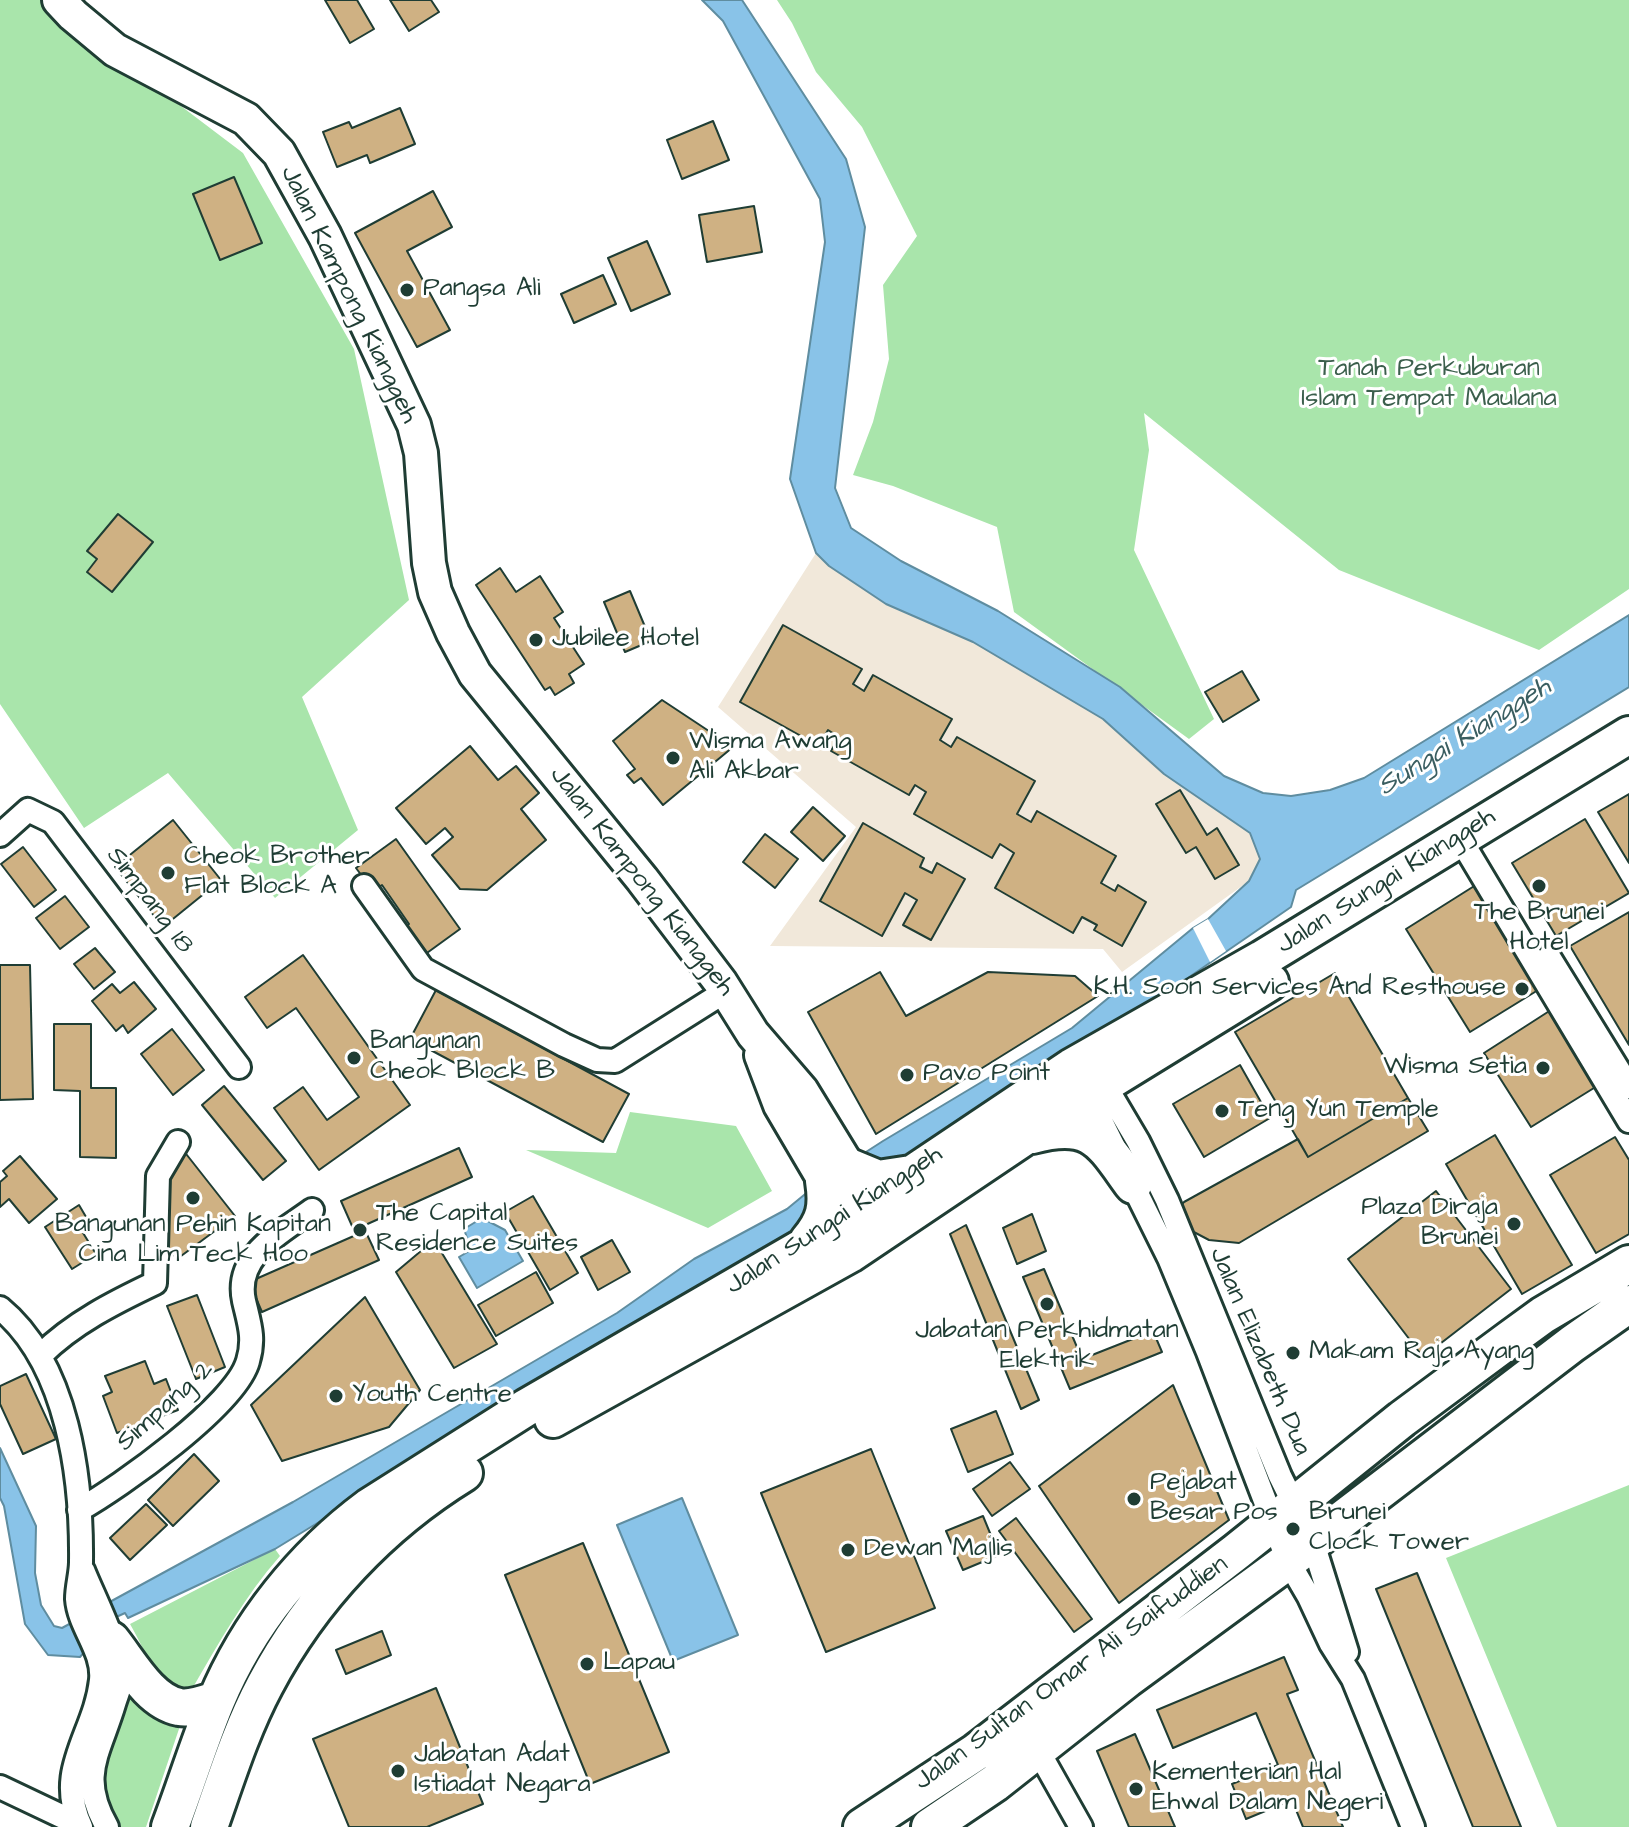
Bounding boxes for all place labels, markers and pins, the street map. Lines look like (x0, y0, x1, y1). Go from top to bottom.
place label: Pangsa Ali (423, 274, 541, 306)
marker: Pangsa Ali (398, 281, 416, 299)
place label: Jubilee Hotel (552, 624, 699, 656)
marker: Jubilee Hotel (527, 631, 545, 649)
place label: Wisma Awang Ali Akbar (689, 727, 852, 788)
marker: Wisma Awang Ali Akbar (664, 749, 682, 767)
place label: Cheok Brother Flat Block A (184, 842, 370, 904)
marker: Cheok Brother Flat Block A (159, 864, 177, 882)
marker: The Brunei Hotel (1530, 877, 1548, 895)
place label: The Brunei Hotel (1474, 898, 1604, 960)
place label: K.H. Soon Services And Resthouse (1094, 973, 1506, 1005)
marker: K.H. Soon Services And Resthouse (1513, 980, 1531, 998)
place label: Bangunan Cheok Block B (370, 1027, 555, 1088)
marker: Bangunan Cheok Block B (345, 1049, 363, 1067)
place label: Wisma Setia (1383, 1052, 1527, 1084)
place label: Pavo Point (923, 1059, 1050, 1091)
marker: Wisma Setia (1534, 1059, 1552, 1077)
marker: Pavo Point (898, 1066, 916, 1084)
place label: Teng Yun Temple (1238, 1095, 1439, 1127)
marker: Teng Yun Temple (1213, 1102, 1231, 1120)
marker: Bangunan Pehin Kapitan Cina Lim Teck Hoo (184, 1189, 202, 1207)
place label: Plaza Diraja Brunei (1361, 1193, 1498, 1254)
place label: The Capital Residence Suites (376, 1199, 578, 1260)
place label: Bangunan Pehin Kapitan Cina Lim Teck Hoo (55, 1210, 331, 1272)
marker: Plaza Diraja Brunei (1505, 1215, 1523, 1233)
marker: The Capital Residence Suites (351, 1221, 369, 1239)
marker: Jabatan Perkhidmatan Elektrik (1038, 1295, 1056, 1313)
place label: Jabatan Perkhidmatan Elektrik (915, 1316, 1179, 1378)
place label: Makam Raja Ayang (1309, 1337, 1534, 1369)
marker: Makam Raja Ayang (1284, 1344, 1302, 1362)
place label: Youth Centre (352, 1380, 512, 1412)
marker: Youth Centre (327, 1387, 345, 1405)
place label: Pejabat Besar Pos (1150, 1468, 1278, 1530)
marker: Pejabat Besar Pos (1125, 1490, 1143, 1508)
place label: Brunei Clock Tower (1309, 1498, 1469, 1560)
marker: Brunei Clock Tower (1284, 1520, 1302, 1538)
place label: Dewan Majlis (864, 1534, 1013, 1566)
marker: Dewan Majlis (839, 1541, 857, 1559)
place label: Lapau (603, 1648, 675, 1680)
marker: Lapau (578, 1655, 596, 1673)
place label: Jabatan Adat Istiadat Negara (414, 1740, 591, 1802)
place label: Kementerian Hal Ehwal Dalam Negeri (1152, 1758, 1383, 1820)
marker: Jabatan Adat Istiadat Negara (389, 1762, 407, 1780)
marker: Kementerian Hal Ehwal Dalam Negeri (1127, 1780, 1145, 1798)

